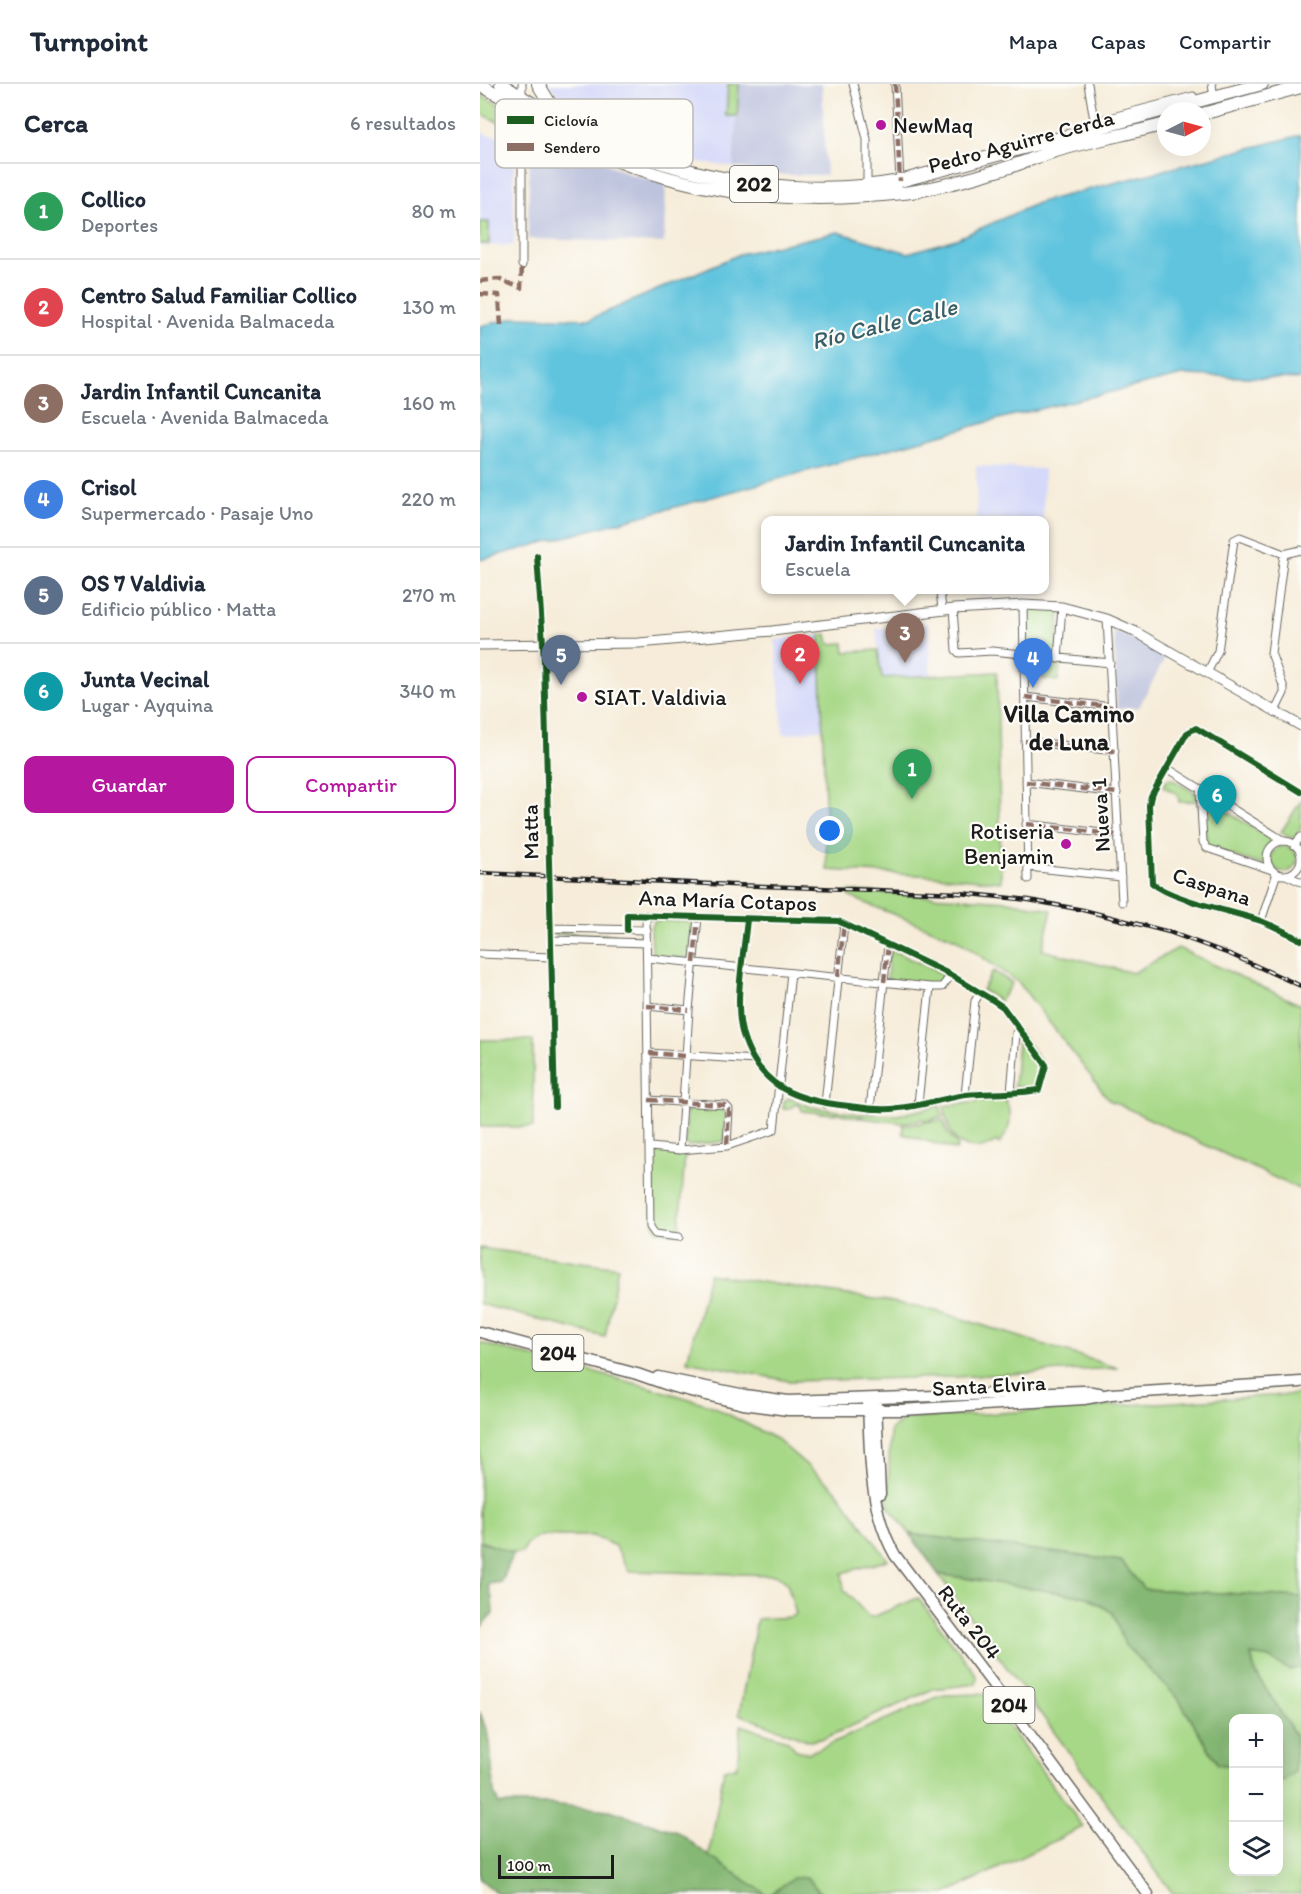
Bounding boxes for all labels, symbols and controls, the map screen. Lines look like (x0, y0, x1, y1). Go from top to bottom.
text: Turnpoint (30, 24, 148, 58)
text: Mapa (1009, 29, 1058, 54)
text: Capas (1091, 29, 1146, 54)
text: Compartir (1179, 29, 1271, 54)
legend (495, 99, 693, 168)
north arrow (1157, 102, 1211, 156)
street label: Pedro Aguirre Cerda (925, 103, 1118, 179)
text: Cerca (24, 107, 88, 139)
text: 6 resultados (350, 111, 456, 135)
text: Ciclovía (544, 111, 599, 130)
place label: NewMaq (893, 112, 973, 139)
marker: NewMaq (874, 118, 888, 132)
text: Sendero (544, 138, 600, 157)
road number: 202 (730, 166, 778, 202)
text: Collico (81, 186, 146, 213)
text: 1 (39, 199, 48, 223)
text: 80 m (411, 199, 456, 223)
text: Deportes (81, 213, 158, 237)
text: Centro Salud Familiar Collico (81, 282, 357, 309)
water label: Río Calle Calle (808, 291, 961, 356)
text: 2 (38, 295, 49, 319)
text: 130 m (402, 295, 456, 319)
text: Hospital · Avenida Balmaceda (81, 309, 335, 333)
text: Jardin Infantil Cuncanita (81, 378, 321, 405)
text: 3 (38, 391, 49, 415)
text: 160 m (403, 391, 456, 415)
text: Escuela · Avenida Balmaceda (81, 405, 329, 429)
text: Crisol (81, 474, 137, 501)
text: 4 (37, 487, 50, 511)
text: 220 m (401, 487, 456, 511)
text: Supermercado · Pasaje Uno (81, 501, 314, 525)
popup (761, 516, 1049, 594)
text: Jardin Infantil Cuncanita (785, 530, 1025, 557)
text: Escuela (785, 557, 851, 581)
text: OS 7 Valdivia (81, 570, 205, 597)
text: 5 (38, 583, 49, 607)
text: 270 m (402, 583, 456, 607)
text: Edificio público · Matta (81, 597, 276, 621)
pin: 3 (886, 614, 924, 663)
pin: 2 (780, 634, 820, 684)
pin: 5 (542, 636, 580, 685)
pin: 4 (1014, 638, 1052, 688)
text: Junta Vecinal (81, 666, 209, 693)
text: 6 (38, 679, 49, 703)
text: 340 m (399, 679, 456, 703)
place label: SIAT. Valdivia (594, 684, 727, 711)
marker: SIAT. Valdivia (575, 690, 589, 704)
text: Lugar · Ayquina (81, 693, 213, 717)
district label: Villa Camino de Luna (1003, 699, 1135, 756)
pin: 1 (892, 750, 932, 799)
button: Guardar (24, 756, 234, 813)
button: Compartir (246, 756, 456, 813)
pin: 6 (1198, 776, 1236, 825)
street label: Nueva 1 (1085, 777, 1116, 853)
street label: Matta (517, 804, 544, 860)
your location (815, 816, 844, 845)
place label: Rotiseria Benjamin (964, 818, 1055, 870)
marker: Rotiseria Benjamin (1059, 837, 1073, 851)
street label: Caspana (1169, 861, 1255, 912)
street label: Ana María Cotapos (638, 884, 818, 917)
road number: 204 (532, 1335, 584, 1371)
street label: Santa Elvira (931, 1369, 1047, 1402)
street label: Ruta 204 (932, 1579, 1007, 1665)
road number: 204 (984, 1687, 1034, 1723)
map controls (1229, 1714, 1283, 1876)
button: + (1229, 1714, 1283, 1768)
button: − (1229, 1768, 1283, 1822)
button: layers (1229, 1822, 1283, 1876)
scale bar (498, 1852, 614, 1880)
text: 100 m (507, 1856, 551, 1875)

